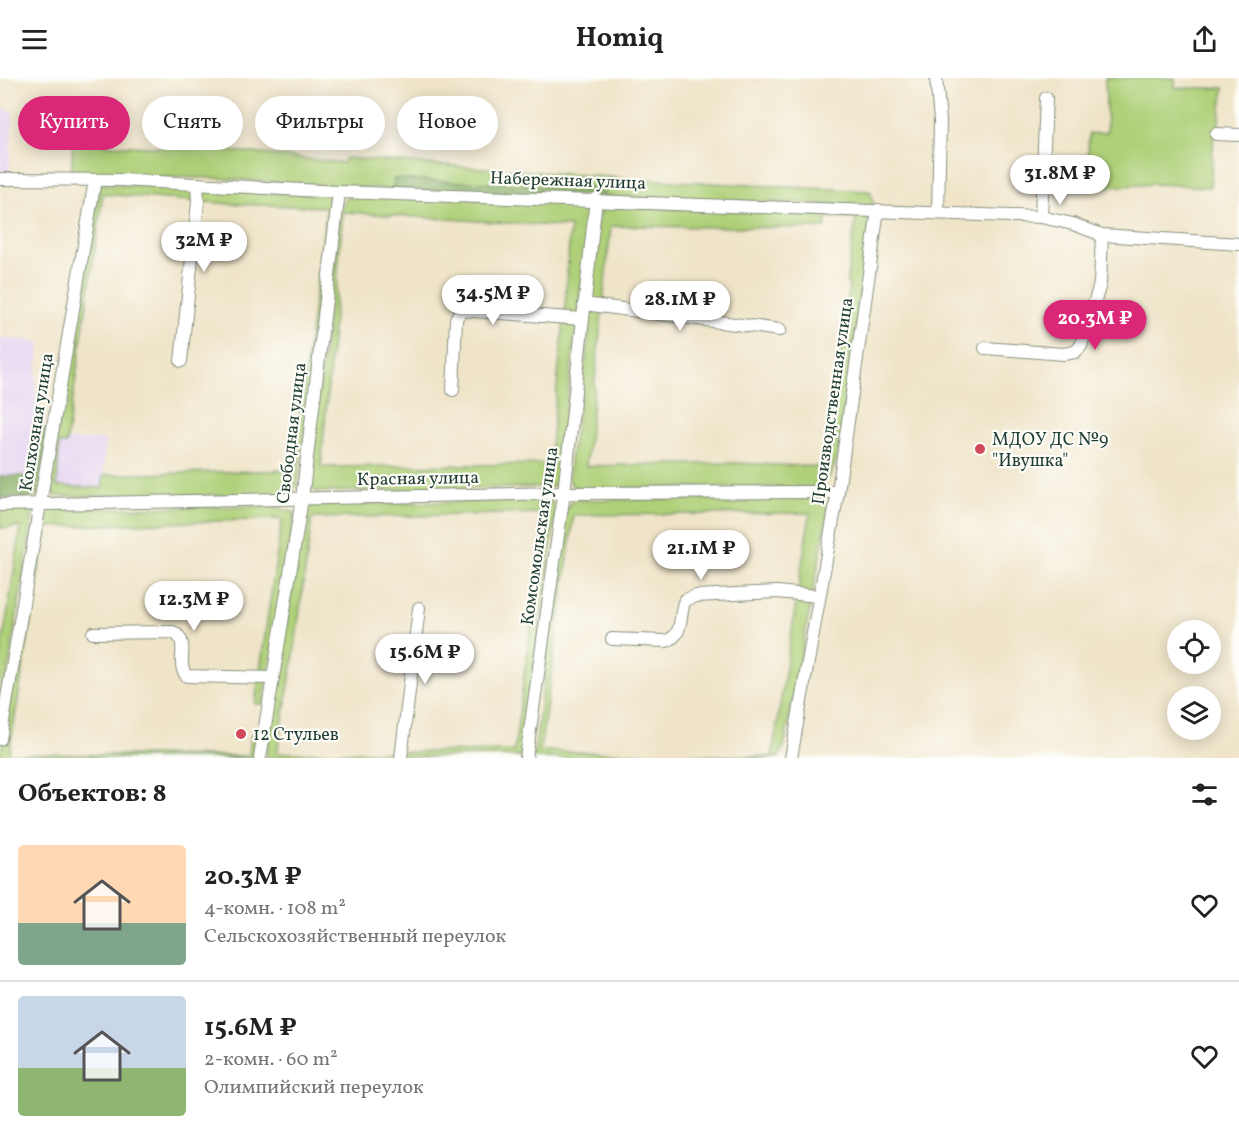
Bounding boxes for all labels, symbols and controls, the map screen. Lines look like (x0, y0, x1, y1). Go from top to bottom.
text: Homiq (576, 20, 663, 58)
icon: menu (18, 23, 51, 56)
icon: share (1188, 23, 1221, 56)
chip: Купить (18, 96, 130, 150)
chip: Снять (142, 96, 243, 150)
chip: Фильтры (255, 96, 385, 150)
chip: Новое (397, 96, 498, 150)
pin: 31.8M ₽ (1005, 155, 1115, 206)
text: 31.8M ₽ (1024, 160, 1096, 188)
street label: Набережная улица (489, 166, 646, 197)
pin: 32M ₽ (162, 222, 246, 273)
text: 32M ₽ (175, 227, 233, 255)
pin: 34.5M ₽ (438, 275, 548, 326)
text: 34.5M ₽ (456, 280, 530, 308)
pin: 28.1M ₽ (625, 281, 735, 332)
text: 28.1M ₽ (644, 286, 716, 314)
street label: Производственная улица (807, 296, 860, 507)
pin: 20.3M ₽ (1040, 300, 1150, 351)
text: 20.3M ₽ (1057, 305, 1133, 333)
street label: Колхозная улица (14, 351, 61, 493)
street label: Свободная улица (271, 361, 314, 505)
place label: МДОУ ДС №9 "Ивушка" (992, 428, 1108, 474)
marker: МДОУ ДС №9 "Ивушка" (973, 442, 987, 456)
street label: Комсомольская улица (516, 445, 565, 627)
street label: Красная улица (357, 466, 479, 493)
pin: 21.1M ₽ (646, 530, 756, 581)
text: 21.1M ₽ (666, 535, 736, 563)
pin: 12.3M ₽ (139, 581, 249, 632)
text: 12.3M ₽ (159, 586, 229, 614)
map controls (1167, 620, 1221, 740)
button: locate (1167, 620, 1221, 674)
pin: 15.6M ₽ (370, 634, 480, 685)
text: 15.6M ₽ (389, 639, 461, 667)
button: layers (1167, 686, 1221, 740)
place label: 12 Стульев (253, 723, 339, 748)
marker: 12 Стульев (234, 727, 248, 741)
text: Объектов: 8 (18, 776, 167, 812)
icon: filters (1188, 778, 1221, 811)
text: 20.3M ₽ (204, 859, 302, 895)
icon: home (66, 869, 138, 941)
icon: heart (1188, 889, 1221, 922)
text: 4-комн. · 108 m² (204, 895, 346, 923)
text: Сельскохозяйственный переулок (204, 923, 506, 951)
text: 15.6M ₽ (204, 1010, 297, 1046)
icon: home (66, 1020, 138, 1092)
icon: heart (1188, 1040, 1221, 1073)
text: 2-комн. · 60 m² (204, 1046, 338, 1074)
text: Олимпийский переулок (204, 1074, 424, 1102)

